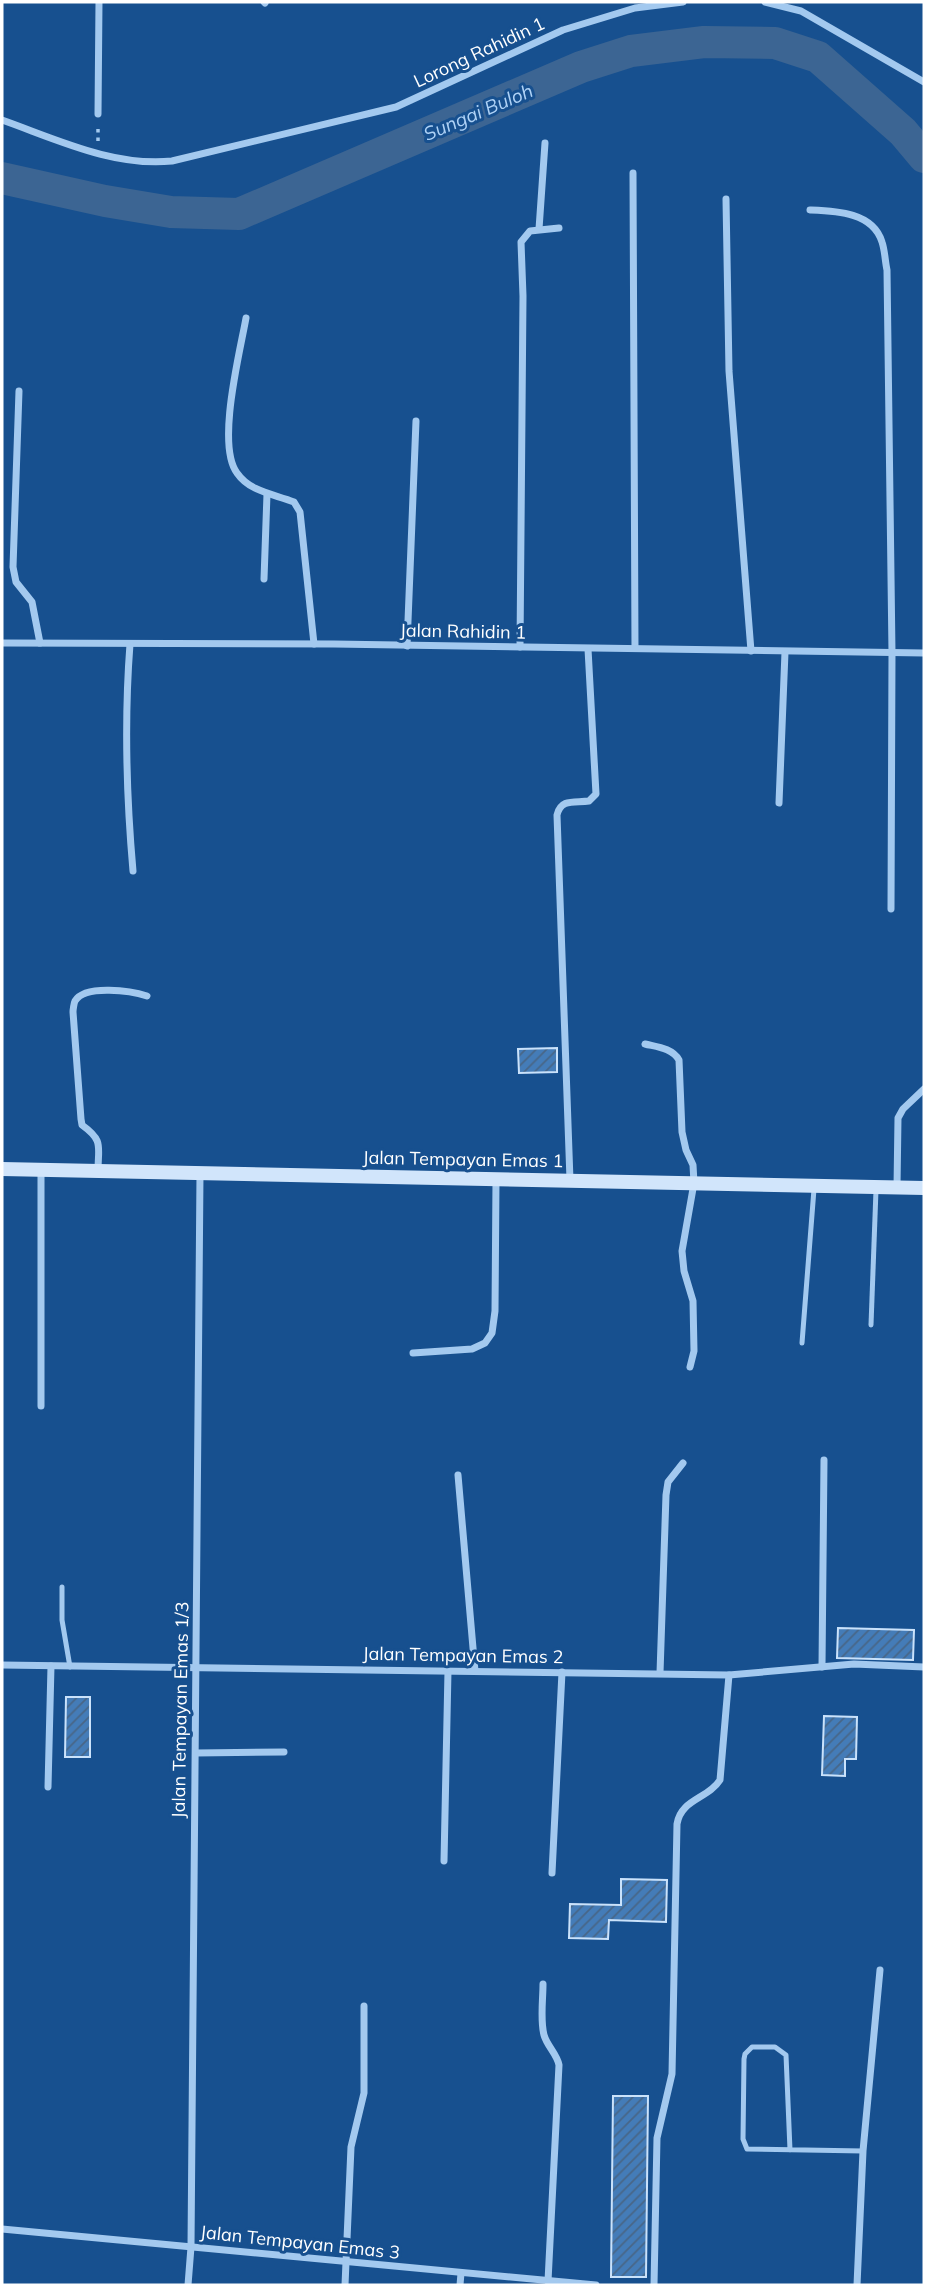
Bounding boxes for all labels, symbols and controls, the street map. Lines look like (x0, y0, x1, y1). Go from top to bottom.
street label: Lorong Rahidin 1 (410, 12, 548, 92)
water label: Sungai Buloh (420, 78, 536, 146)
street label: Jalan Rahidin 1 (400, 618, 526, 644)
street label: Jalan Tempayan Emas 1 (362, 1146, 564, 1172)
street label: Jalan Tempayan Emas 1/3 (167, 1601, 193, 1819)
street label: Jalan Tempayan Emas 2 (362, 1642, 564, 1668)
street label: Jalan Tempayan Emas 3 (199, 2220, 401, 2264)

